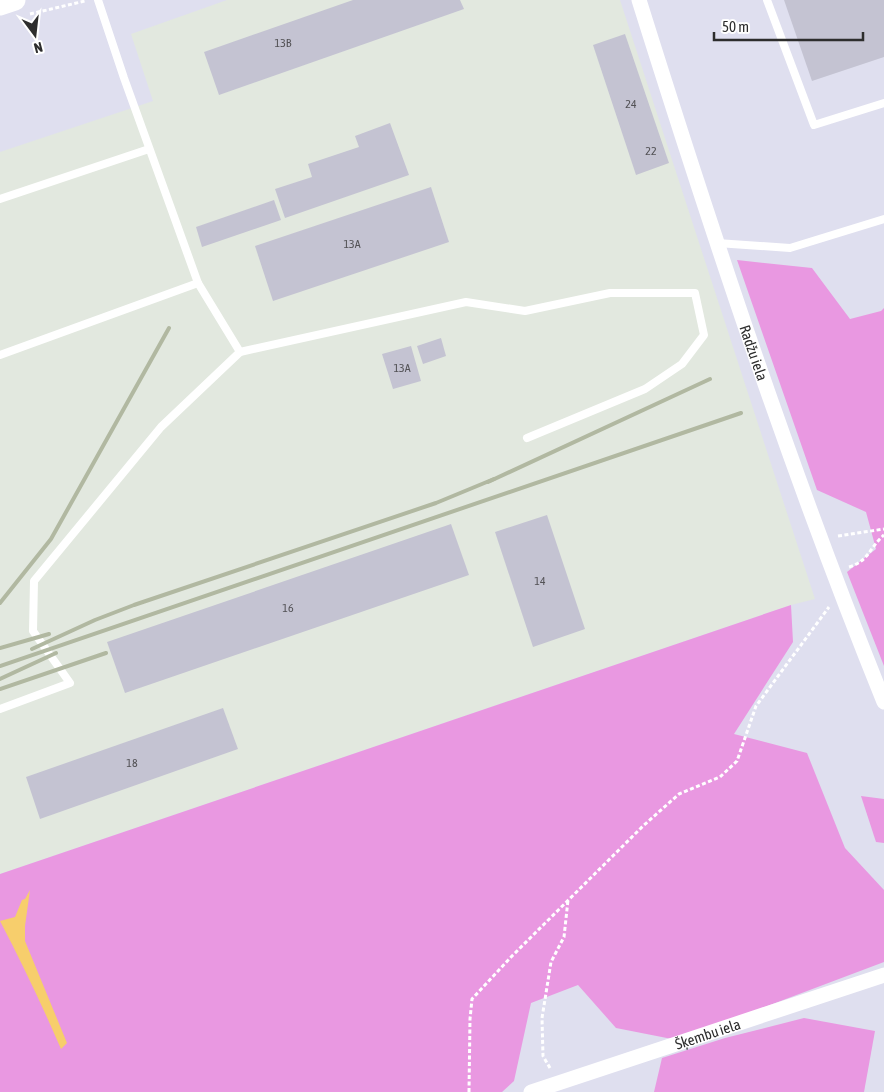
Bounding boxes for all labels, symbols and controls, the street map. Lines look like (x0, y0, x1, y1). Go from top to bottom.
north arrow (10, 10, 60, 60)
scale bar (714, 10, 863, 42)
text: 50 m (722, 18, 749, 35)
house number: 13B (275, 36, 292, 50)
text: N (32, 39, 44, 56)
house number: 24 (625, 97, 637, 111)
house number: 22 (645, 144, 657, 158)
house number: 13A (343, 237, 361, 251)
street label: Radžu iela (737, 323, 772, 383)
house number: 13A (393, 361, 411, 375)
house number: 14 (534, 574, 546, 588)
house number: 16 (282, 601, 294, 615)
house number: 18 (126, 756, 138, 770)
street label: Šķembu iela (673, 1015, 742, 1052)

